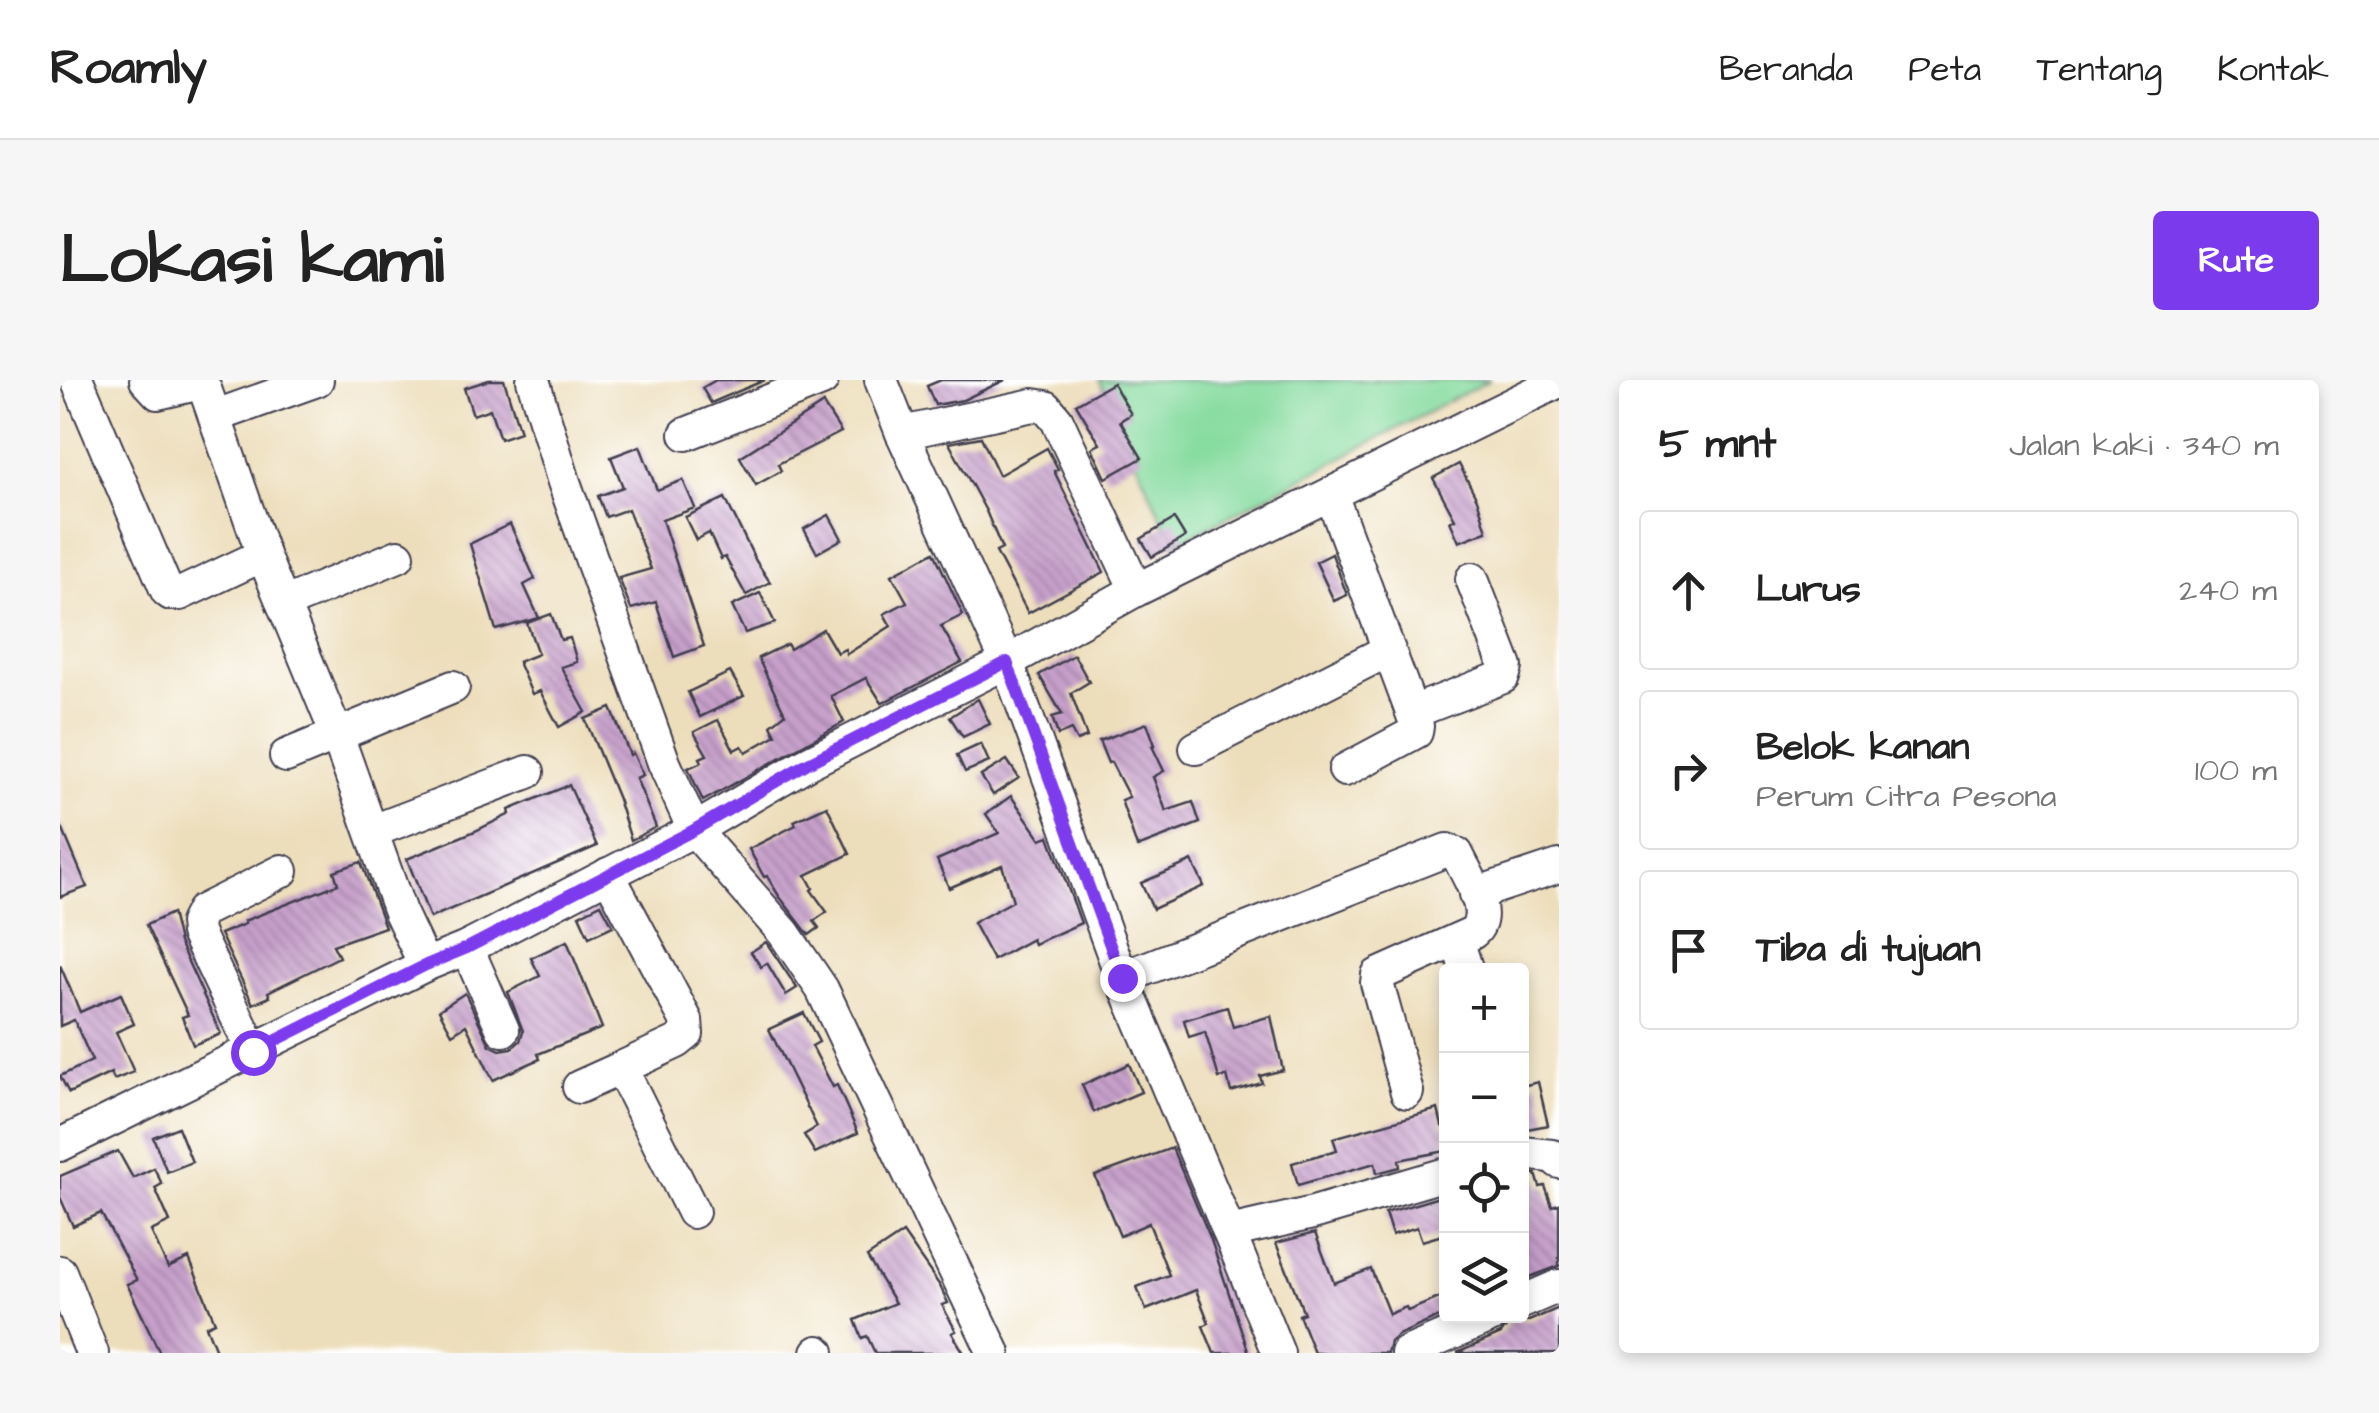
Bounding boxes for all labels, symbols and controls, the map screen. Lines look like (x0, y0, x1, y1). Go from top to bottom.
text: Roamly (50, 36, 207, 102)
text: Beranda (1719, 45, 1853, 94)
text: Peta (1908, 45, 1981, 94)
text: Tentang (2036, 45, 2162, 94)
text: Kontak (2217, 45, 2329, 94)
button: Rute (2153, 211, 2319, 310)
text: Lokasi kami (60, 212, 444, 309)
text: 5 mnt (1659, 416, 1776, 474)
text: Jalan kaki · 340 m (2009, 423, 2279, 468)
icon: ahead (1661, 563, 1716, 618)
text: Lurus (1756, 564, 1861, 616)
text: 240 m (2179, 568, 2277, 613)
text: Belok kanan (1756, 722, 1970, 774)
icon: right (1661, 743, 1716, 798)
text: 100 m (2195, 748, 2277, 793)
text: Perum Citra Pesona (1756, 774, 2057, 819)
icon: arrive (1661, 923, 1716, 978)
text: Tiba di tujuan (1756, 924, 1981, 976)
route end (1100, 956, 1146, 1002)
map controls (1439, 963, 1529, 1323)
button: + (1439, 963, 1529, 1053)
route start (231, 1030, 277, 1076)
button: − (1439, 1053, 1529, 1143)
button: locate (1439, 1143, 1529, 1233)
button: layers (1439, 1233, 1529, 1323)

